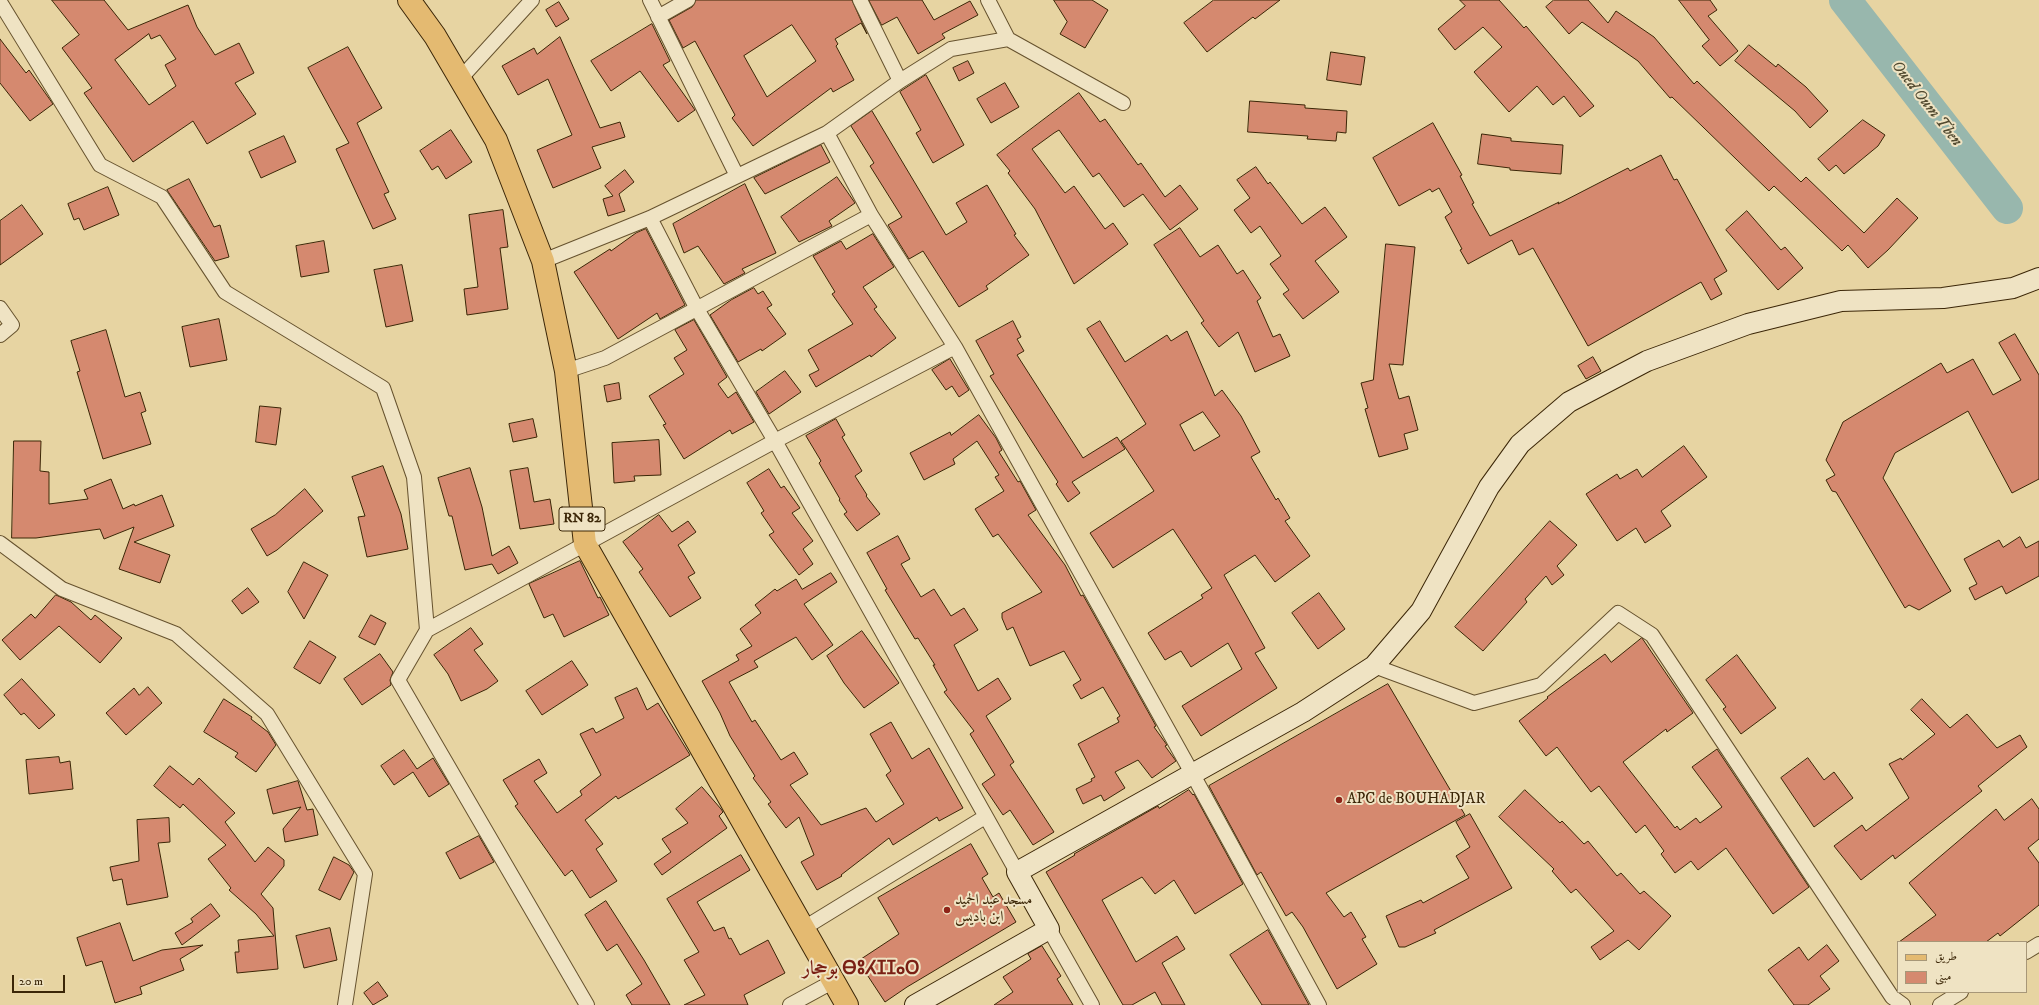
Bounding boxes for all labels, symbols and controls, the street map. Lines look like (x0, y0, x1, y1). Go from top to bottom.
water label: Oued Oum Tben (1887, 57, 1965, 151)
road number: RN 82 (559, 507, 605, 531)
place label: APC de BOUHADJAR (1347, 791, 1485, 809)
marker: APC de BOUHADJAR (1334, 795, 1344, 805)
place label: مسجد عبد الحميد ابن باديس (955, 892, 1032, 927)
marker: مسجد عبد الحميد ابن باديس (942, 905, 952, 915)
legend (1897, 941, 2027, 993)
text: طريق (1935, 949, 1957, 964)
district label: بوحجار ⴱⵓⵃⵊⵊⴰⵔ (802, 959, 920, 981)
scale bar (14, 967, 67, 993)
text: مبنى (1935, 969, 1951, 984)
text: 20 m (19, 974, 43, 989)

